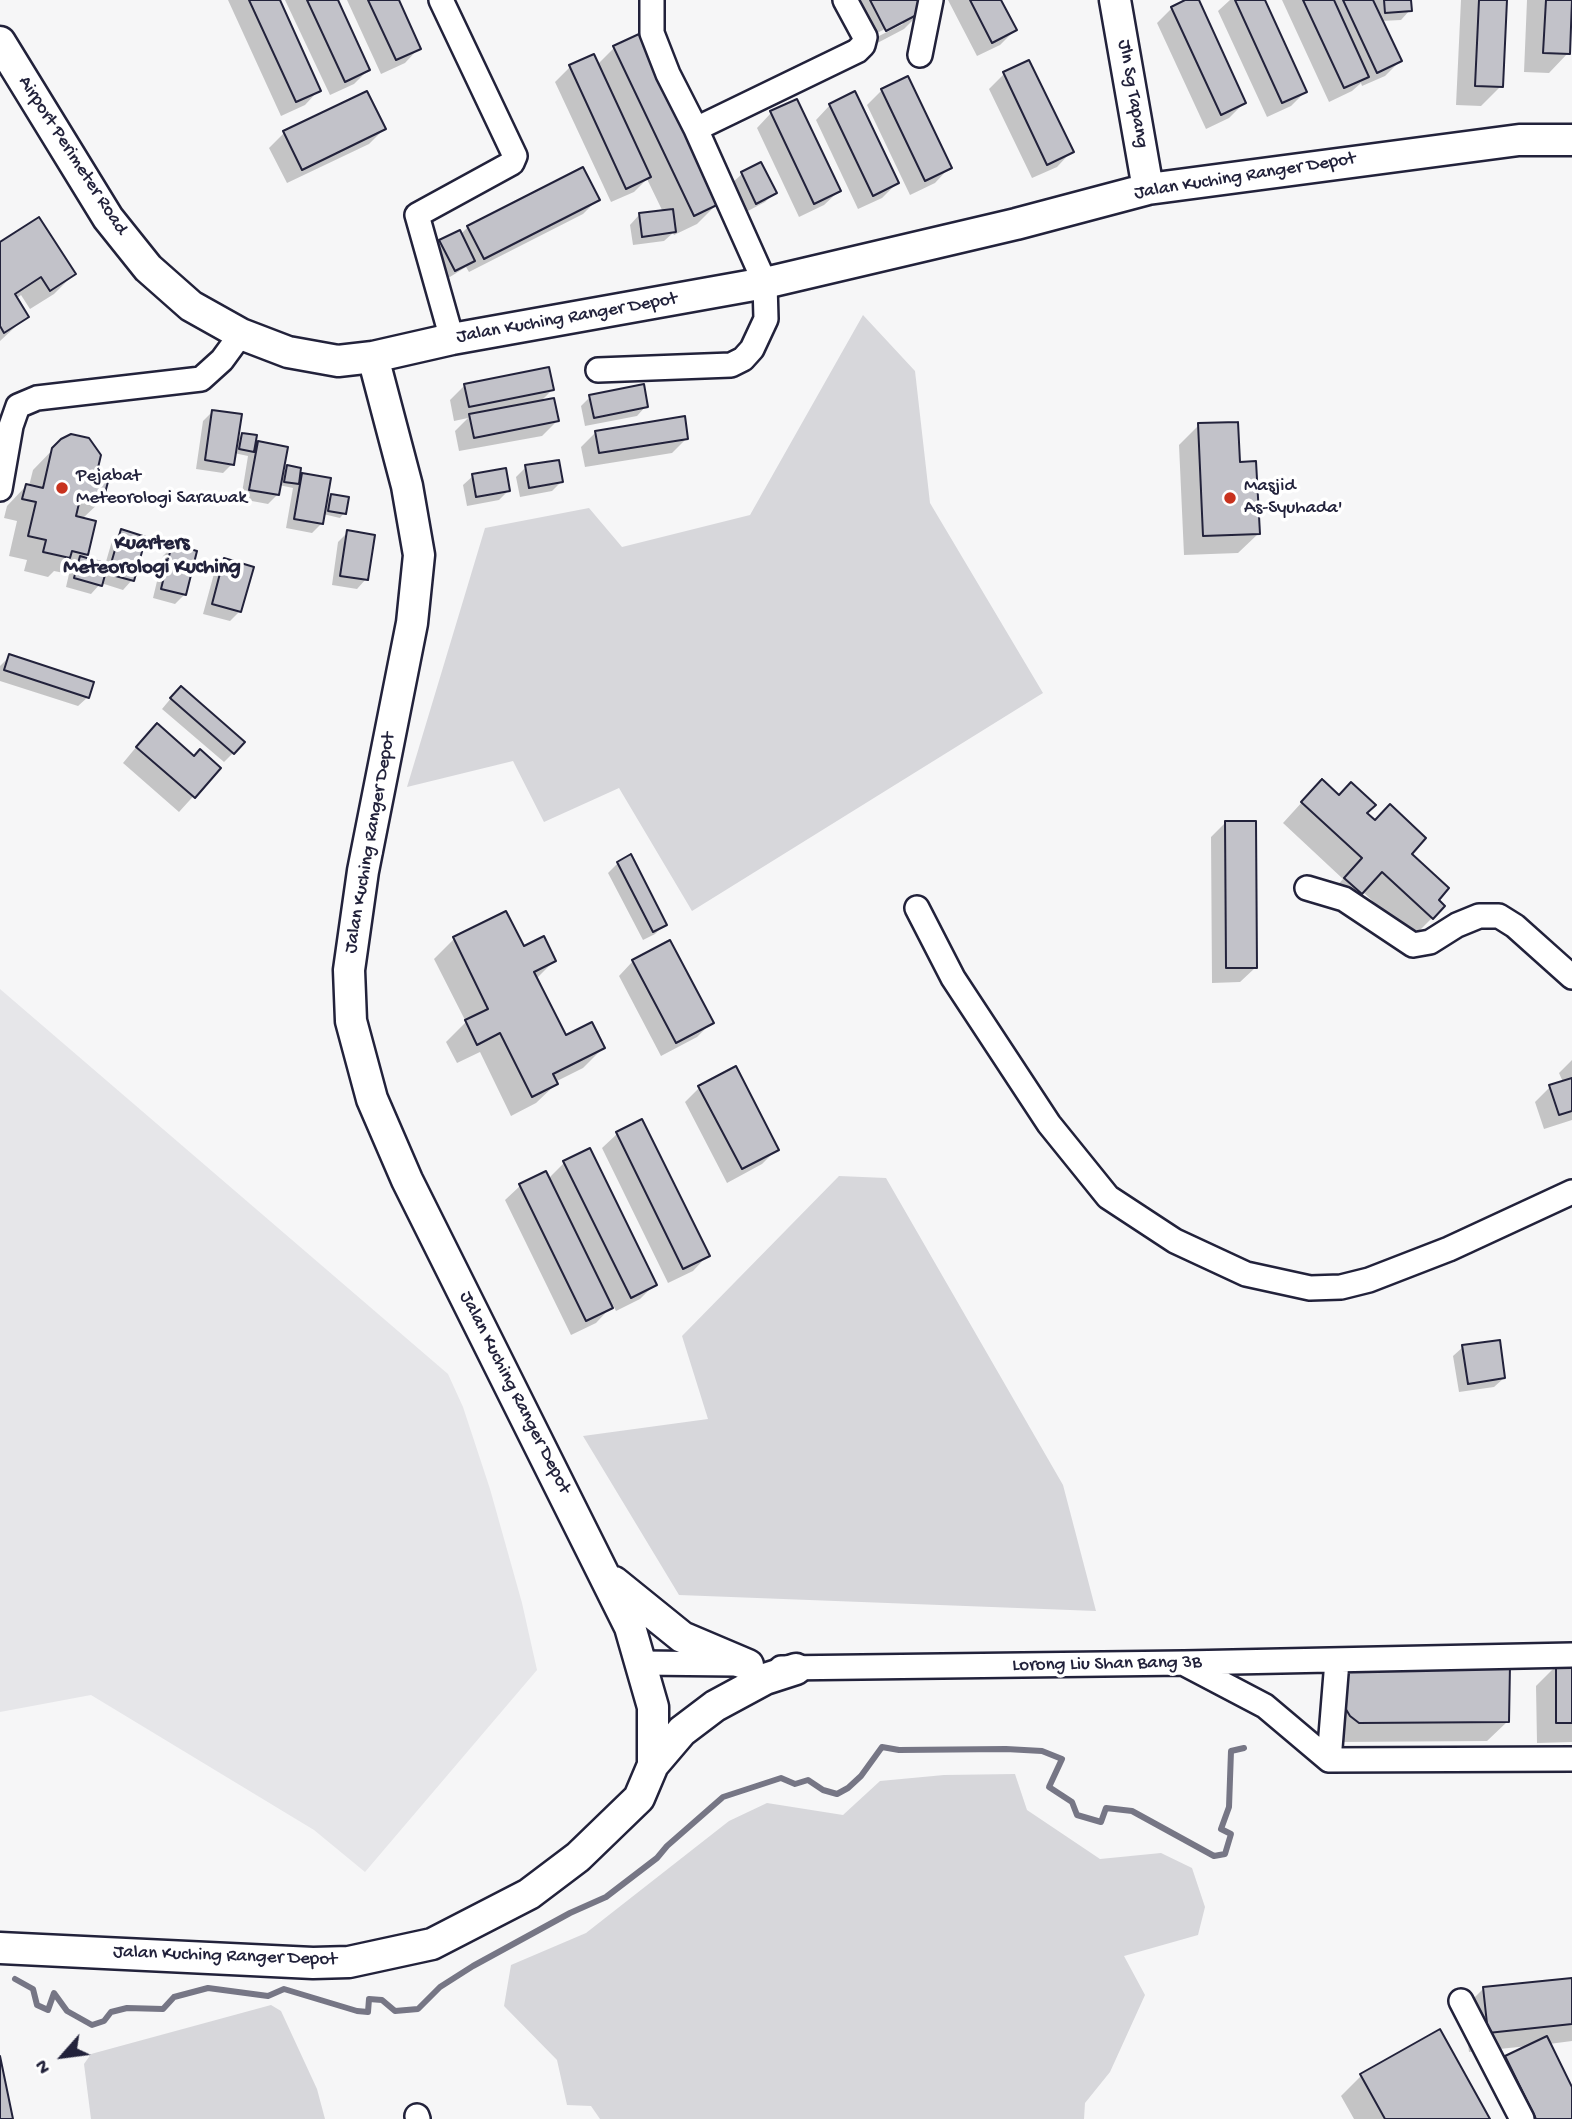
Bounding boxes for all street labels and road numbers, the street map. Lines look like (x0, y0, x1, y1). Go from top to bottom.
street label: Jln Sg Tapang (1111, 38, 1153, 150)
street label: Airport Perimeter Road (12, 72, 132, 240)
street label: Jalan Kuching Ranger Depot (1133, 148, 1357, 206)
street label: Jalan Kuching Ranger Depot (455, 288, 679, 350)
street label: Jalan Kuching Ranger Depot (340, 731, 402, 955)
street label: Jalan Kuching Ranger Depot (453, 1288, 575, 1498)
street label: Lorong Liu Shan Bang 3B (1012, 1652, 1202, 1678)
street label: Jalan Kuching Ranger Depot (113, 1942, 337, 1972)

